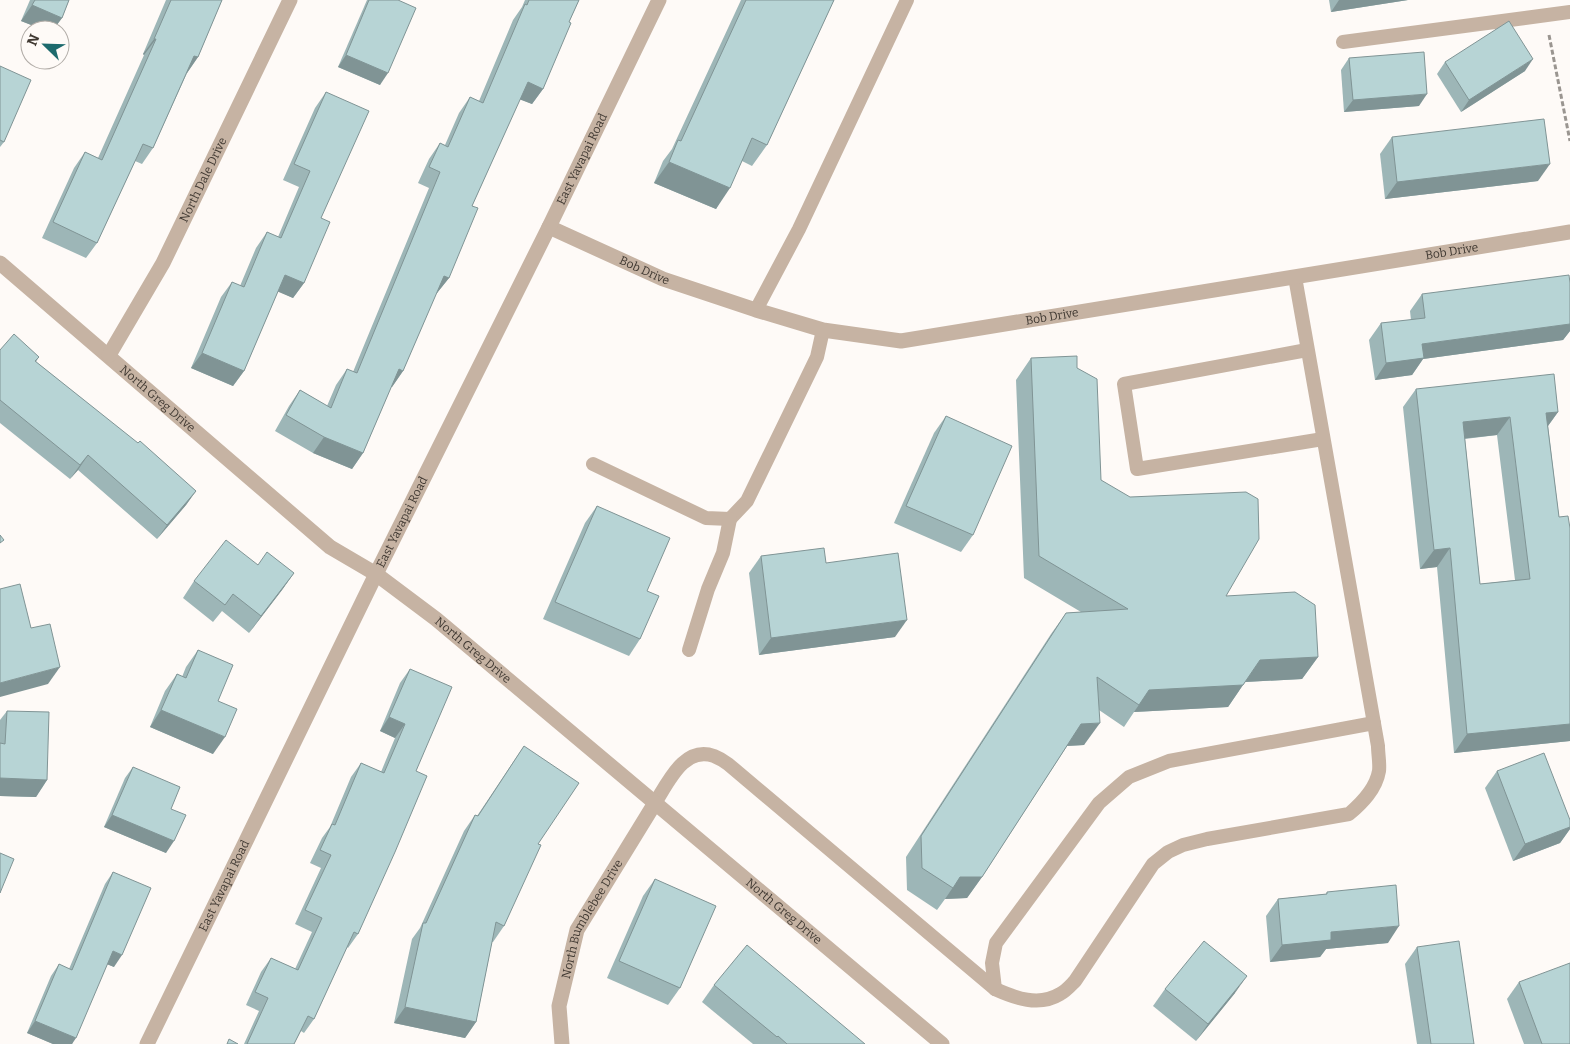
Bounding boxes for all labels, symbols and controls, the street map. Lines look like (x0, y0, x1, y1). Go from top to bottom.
north arrow (20, 20, 70, 70)
text: N (24, 32, 44, 48)
street label: East Yavapai Road (554, 111, 610, 207)
street label: North Dale Drive (177, 135, 230, 225)
street label: Bob Drive (1424, 240, 1479, 262)
street label: Bob Drive (617, 253, 671, 288)
street label: Bob Drive (1024, 305, 1080, 328)
street label: North Greg Drive (117, 362, 198, 435)
street label: East Yavapai Road (373, 474, 431, 570)
street label: North Greg Drive (432, 614, 514, 686)
street label: East Yavapai Road (196, 838, 252, 934)
street label: North Bumblebee Drive (559, 857, 626, 980)
street label: North Greg Drive (743, 875, 825, 947)

